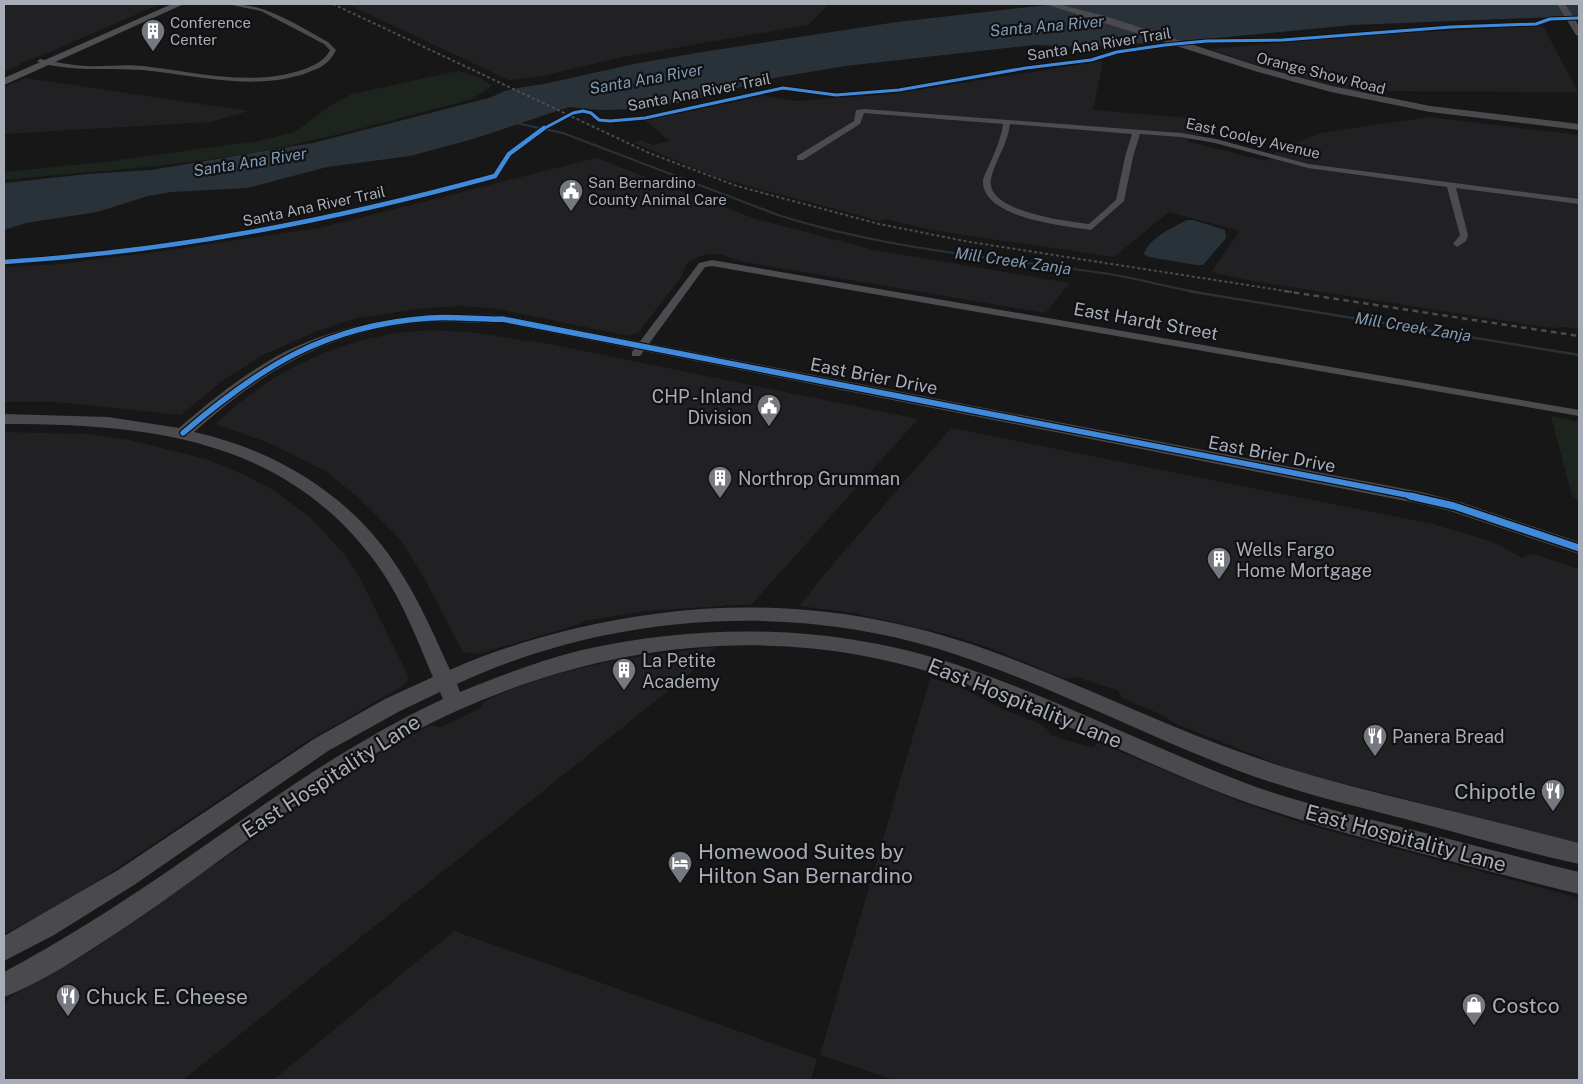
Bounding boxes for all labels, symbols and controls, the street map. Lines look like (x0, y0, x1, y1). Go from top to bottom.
water label: Santa Ana River (989, 11, 1106, 40)
place label: Conference Center (170, 14, 251, 48)
building icon: Conference Center (140, 18, 166, 52)
street label: Santa Ana River Trail (1026, 24, 1172, 64)
street label: Orange Show Road (1255, 49, 1387, 97)
water label: Santa Ana River (588, 60, 705, 98)
street label: Santa Ana River Trail (626, 70, 772, 114)
street label: East Cooley Avenue (1184, 114, 1322, 162)
water label: Santa Ana River (192, 144, 309, 180)
place label: San Bernardino County Animal Care (588, 174, 727, 208)
public building icon: San Bernardino County Animal Care (558, 178, 584, 212)
street label: Santa Ana River Trail (241, 183, 387, 229)
water label: Mill Creek Zanja (954, 243, 1072, 279)
street label: East Hardt Street (1072, 298, 1220, 344)
water label: Mill Creek Zanja (1354, 308, 1472, 346)
street label: East Brier Drive (808, 353, 940, 399)
place label: CHP - Inland Division (652, 386, 752, 428)
public building icon: CHP - Inland Division (756, 393, 782, 427)
street label: East Brier Drive (1206, 431, 1338, 477)
building icon: Northrop Grumman (707, 465, 733, 499)
place label: Northrop Grumman (738, 468, 900, 489)
place label: Wells Fargo Home Mortgage (1236, 539, 1372, 581)
building icon: Wells Fargo Home Mortgage (1206, 546, 1232, 580)
place label: La Petite Academy (642, 650, 720, 692)
street label: East Hospitality Lane (924, 653, 1126, 753)
building icon: La Petite Academy (611, 657, 637, 691)
street label: East Hospitality Lane (237, 709, 425, 843)
restaurant icon: Panera Bread (1362, 723, 1388, 757)
place label: Panera Bread (1392, 726, 1505, 747)
restaurant icon: Chipotle (1540, 778, 1566, 812)
place label: Chipotle (1454, 779, 1536, 804)
street label: East Hospitality Lane (1303, 799, 1509, 877)
place label: Homewood Suites by Hilton San Bernardino (698, 839, 913, 888)
hotel icon: Homewood Suites by Hilton San Bernardino (667, 850, 693, 884)
restaurant icon: Chuck E. Cheese (55, 983, 81, 1017)
place label: Chuck E. Cheese (86, 984, 248, 1009)
shop icon: Costco (1461, 992, 1487, 1026)
place label: Costco (1492, 993, 1560, 1018)

